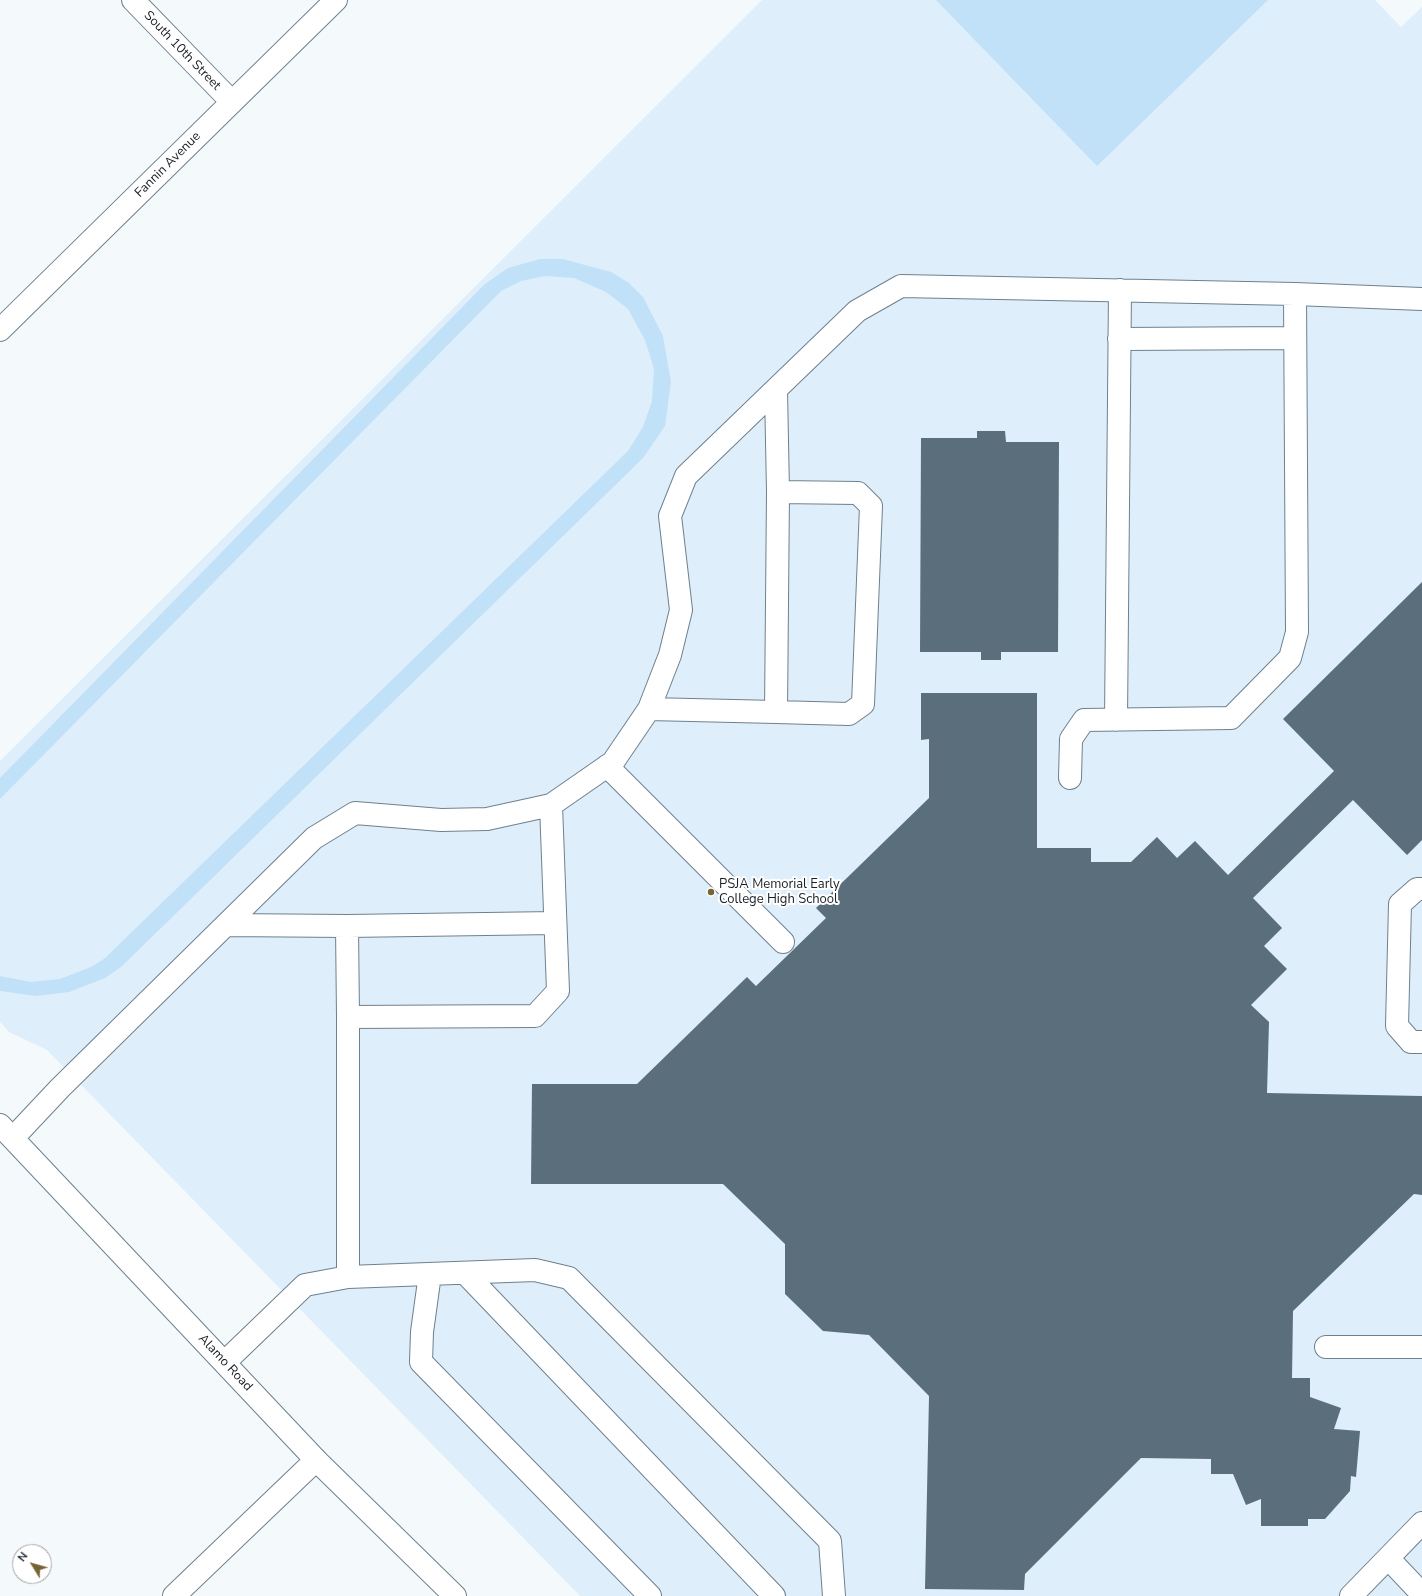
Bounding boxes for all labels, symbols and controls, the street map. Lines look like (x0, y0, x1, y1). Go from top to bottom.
street label: South 10th Street (140, 8, 224, 94)
street label: Fannin Avenue (132, 129, 204, 201)
place label: PSJA Memorial Early College High School (719, 877, 840, 908)
marker: PSJA Memorial Early College High School (706, 887, 716, 897)
street label: Alamo Road (195, 1331, 255, 1395)
north arrow (12, 1544, 52, 1584)
text: N (14, 1549, 31, 1565)

